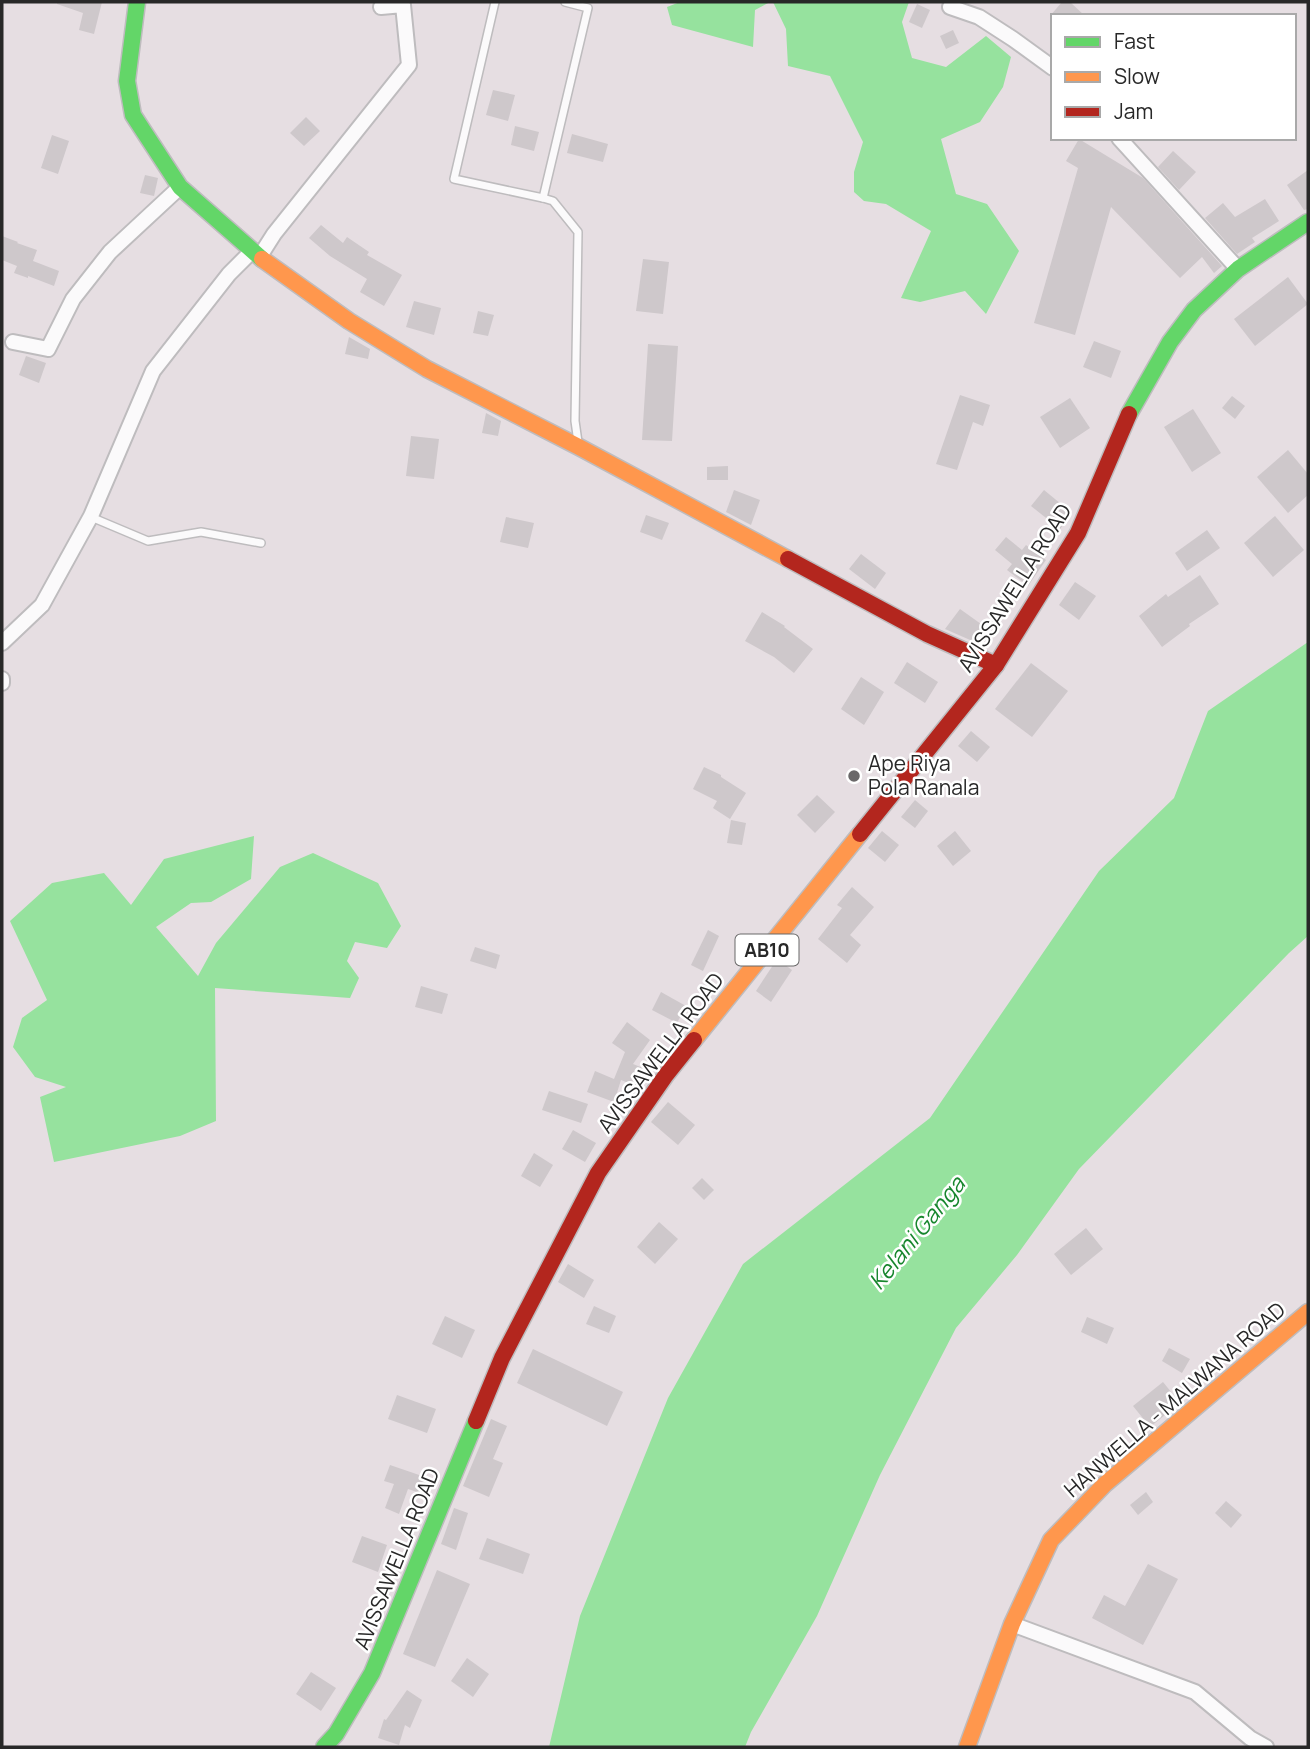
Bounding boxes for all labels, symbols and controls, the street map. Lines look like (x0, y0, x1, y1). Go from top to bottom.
legend (1051, 14, 1296, 140)
text: Fast (1114, 27, 1155, 55)
text: Slow (1114, 62, 1160, 90)
text: Jam (1114, 97, 1153, 125)
street label: AVISSAWELLA ROAD (951, 498, 1077, 677)
place label: Ape Riya Pola Ranala (868, 749, 979, 801)
marker: Ape Riya Pola Ranala (846, 768, 862, 784)
road number: AB10 (736, 934, 798, 966)
street label: AVISSAWELLA ROAD (591, 967, 730, 1138)
water label: Kelani Ganga (861, 1168, 973, 1296)
street label: HANWELLA - MALWANA ROAD (1058, 1295, 1291, 1503)
street label: AVISSAWELLA ROAD (347, 1464, 445, 1654)

